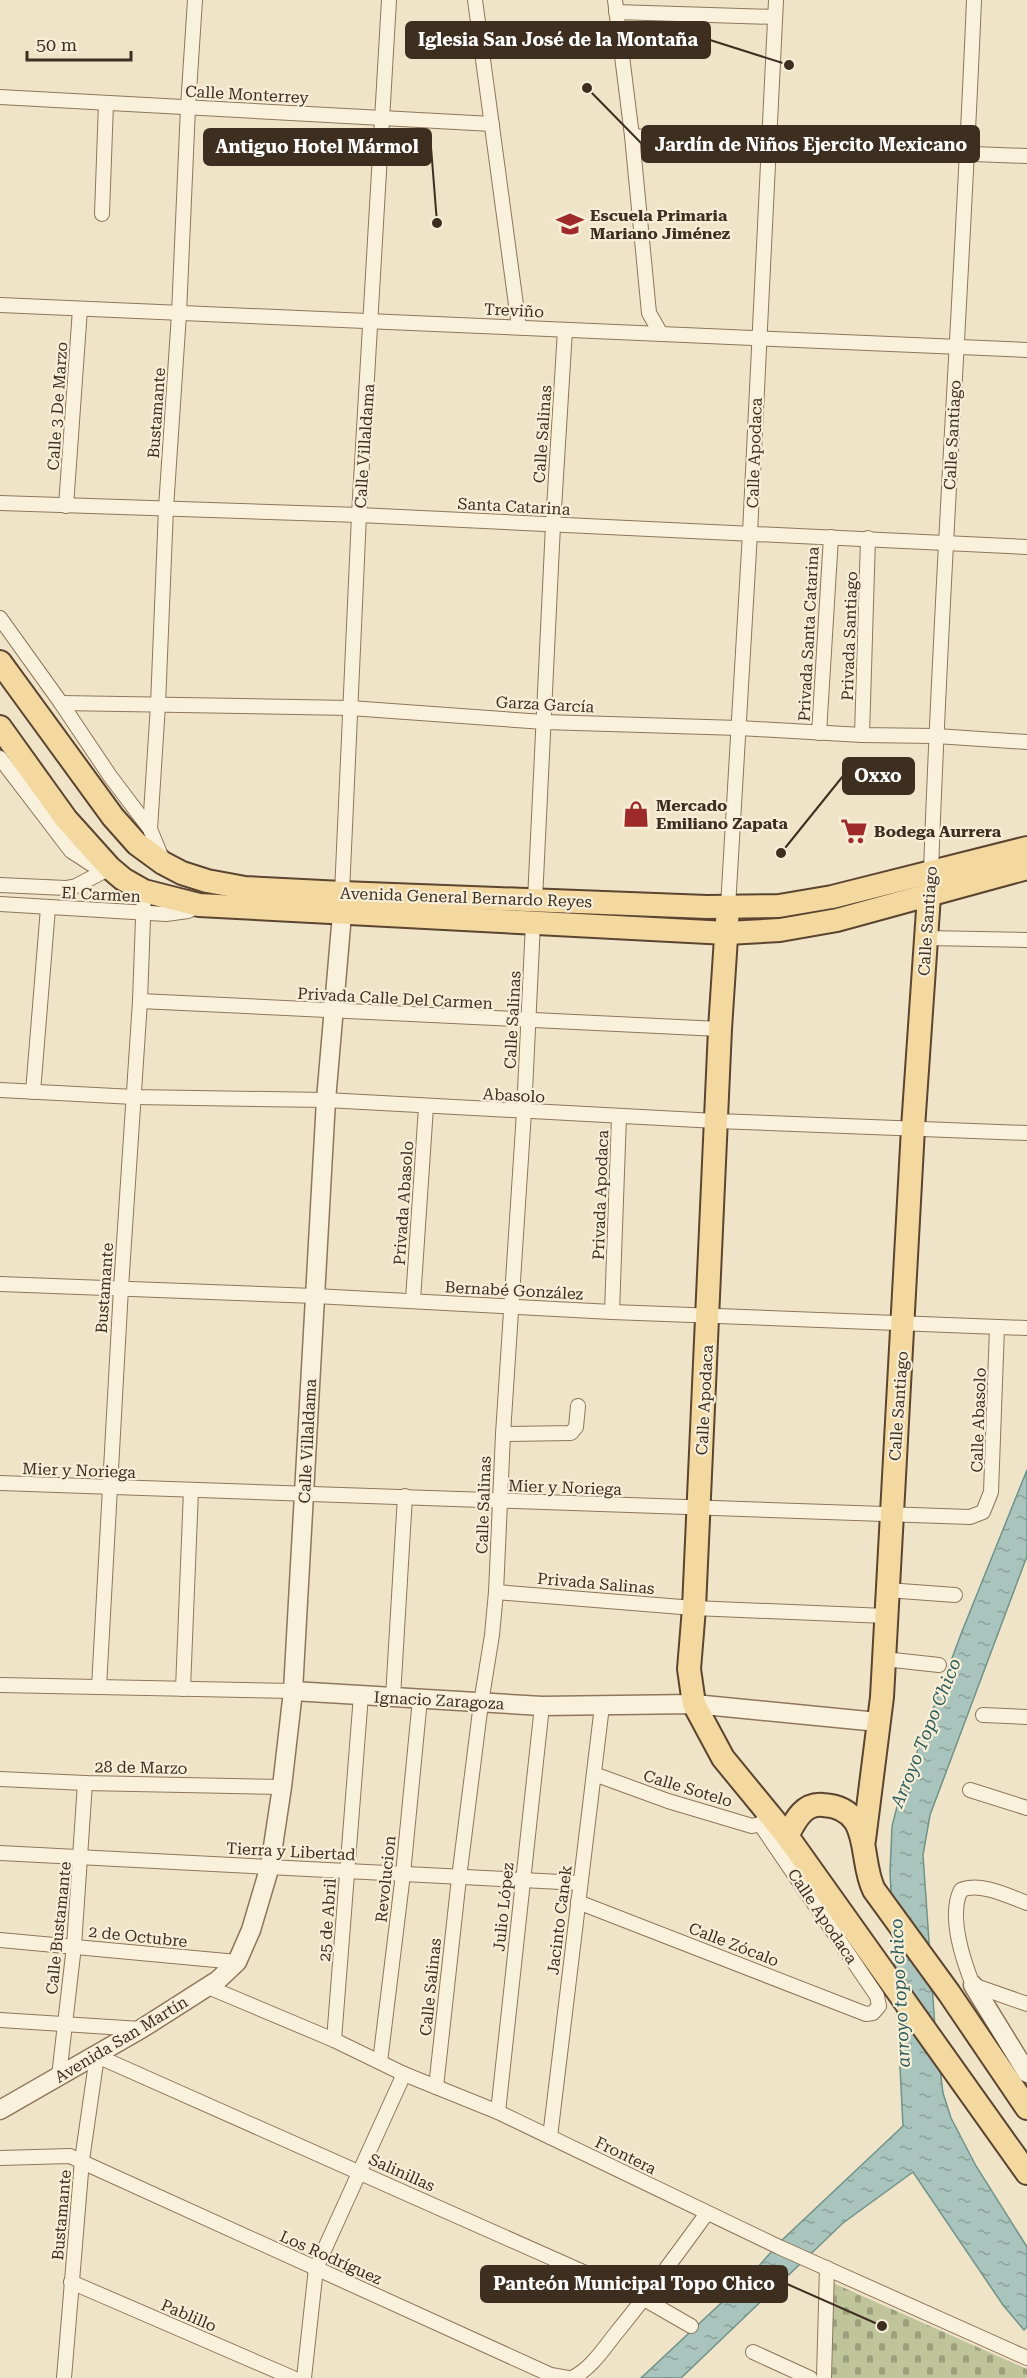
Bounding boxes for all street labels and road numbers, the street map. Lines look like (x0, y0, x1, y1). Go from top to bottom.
street label: Calle Monterrey (185, 82, 310, 107)
street label: Treviño (483, 299, 545, 322)
street label: Calle 3 De Marzo (44, 341, 71, 471)
street label: Bustamante (144, 367, 169, 459)
street label: Calle Santiago (940, 379, 965, 491)
street label: Calle Villaldama (351, 383, 378, 509)
street label: Calle Salinas (530, 384, 555, 484)
street label: Calle Apodaca (743, 397, 766, 509)
street label: Santa Catarina (457, 494, 571, 519)
street label: Privada Santa Catarina (794, 546, 823, 722)
street label: Privada Santiago (838, 571, 861, 701)
street label: Garza García (495, 692, 595, 717)
street label: Calle Santiago (914, 865, 941, 977)
street label: El Carmen (61, 883, 141, 906)
street label: Avenida General Bernardo Reyes (340, 884, 593, 911)
street label: Calle Salinas (500, 970, 525, 1070)
street label: Privada Calle Del Carmen (297, 984, 493, 1013)
street label: Abasolo (482, 1084, 546, 1107)
street label: Privada Apodaca (589, 1129, 612, 1260)
street label: Privada Abasolo (390, 1140, 417, 1266)
street label: Bustamante (92, 1242, 117, 1334)
street label: Bernabé González (444, 1277, 584, 1304)
street label: Calle Apodaca (692, 1344, 717, 1456)
street label: Calle Santiago (885, 1350, 912, 1462)
street label: Calle Abasolo (967, 1367, 990, 1473)
street label: Calle Villaldama (295, 1378, 320, 1504)
street label: Calle Salinas (472, 1455, 495, 1554)
street label: Mier y Noriega (22, 1459, 136, 1482)
street label: Mier y Noriega (508, 1476, 622, 1499)
street label: Privada Salinas (536, 1569, 656, 1598)
street label: Ignacio Zaragoza (373, 1688, 505, 1713)
street label: 28 de Marzo (94, 1757, 188, 1778)
street label: Calle Sotelo (641, 1766, 735, 1811)
street label: Revolucion (371, 1835, 400, 1924)
street label: Tierra y Libertad (226, 1839, 356, 1864)
street label: Calle Bustamante (42, 1860, 75, 1996)
street label: Julio López (489, 1861, 518, 1952)
street label: Jacinto Canek (543, 1864, 576, 1976)
street label: Calle Apodaca (784, 1865, 862, 1968)
street label: 25 de Abril (315, 1878, 340, 1962)
street label: Calle Zócalo (686, 1919, 782, 1970)
street label: 2 de Octubre (88, 1922, 189, 1951)
street label: Calle Salinas (416, 1937, 445, 2037)
street label: Avenida San Martín (51, 1992, 191, 2087)
street label: Frontera (592, 2133, 660, 2179)
street label: Salinillas (366, 2149, 438, 2196)
street label: Bustamante (48, 2169, 75, 2261)
street label: Los Rodríguez (277, 2227, 385, 2289)
street label: Pablillo (158, 2295, 220, 2336)

